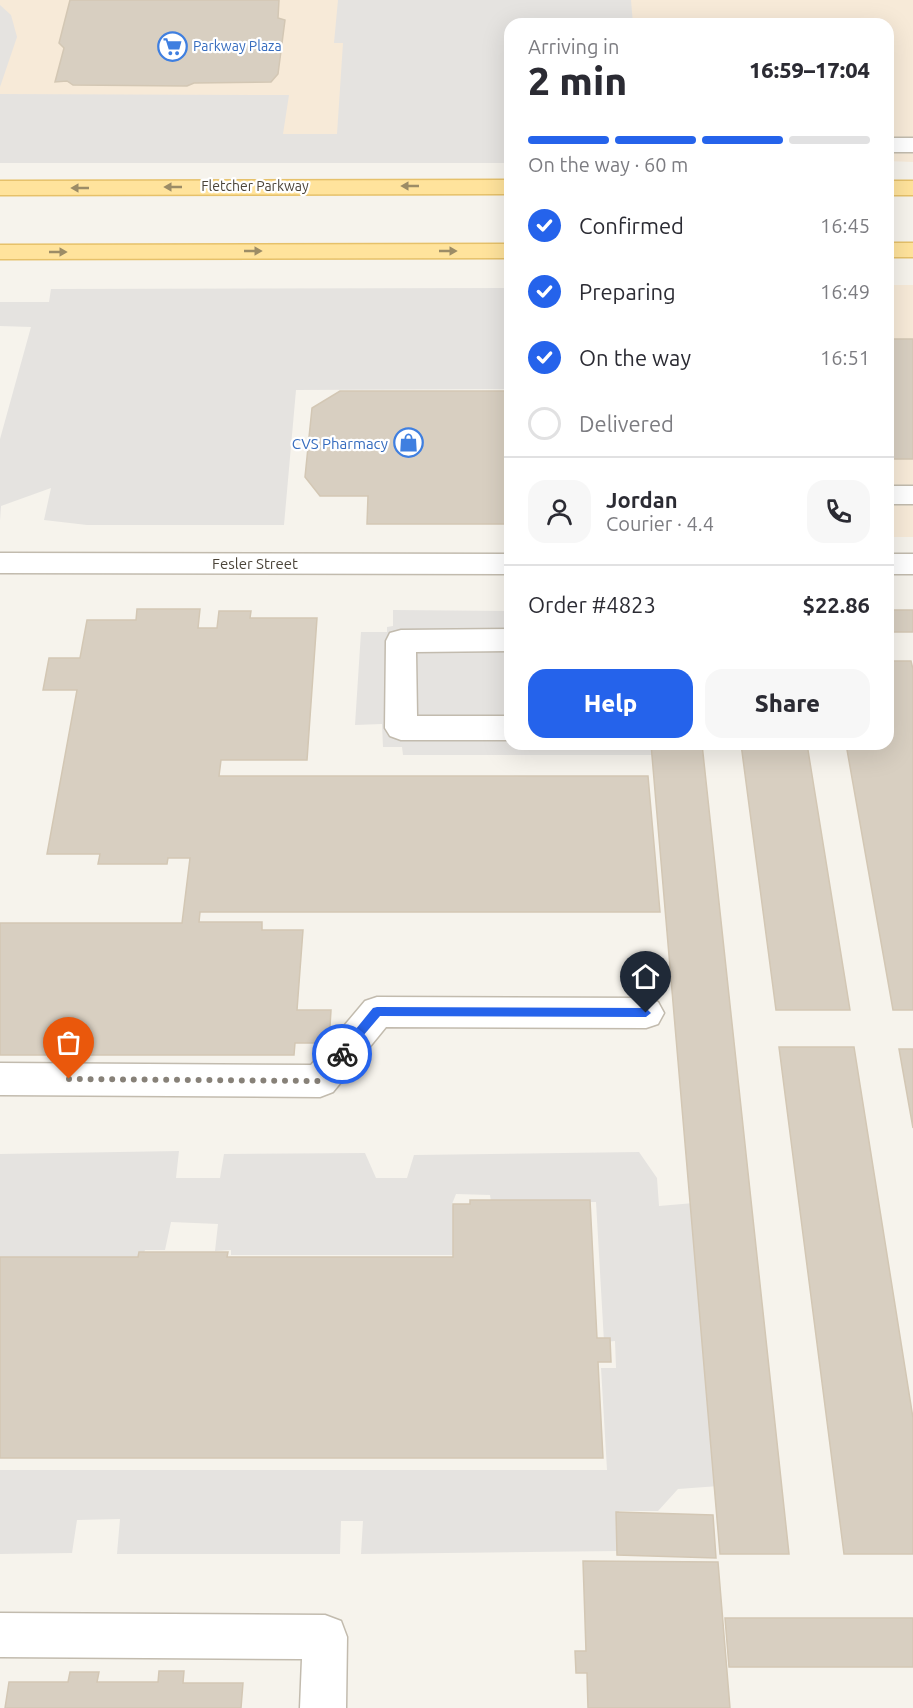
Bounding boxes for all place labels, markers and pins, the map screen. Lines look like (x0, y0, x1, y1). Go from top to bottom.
supermarket icon: Parkway Plaza (156, 30, 188, 62)
place label: Parkway Plaza (193, 38, 282, 54)
shop icon: CVS Pharmacy (393, 427, 425, 459)
place label: CVS Pharmacy (292, 435, 388, 452)
pin (620, 951, 671, 1013)
pin (43, 1017, 94, 1079)

